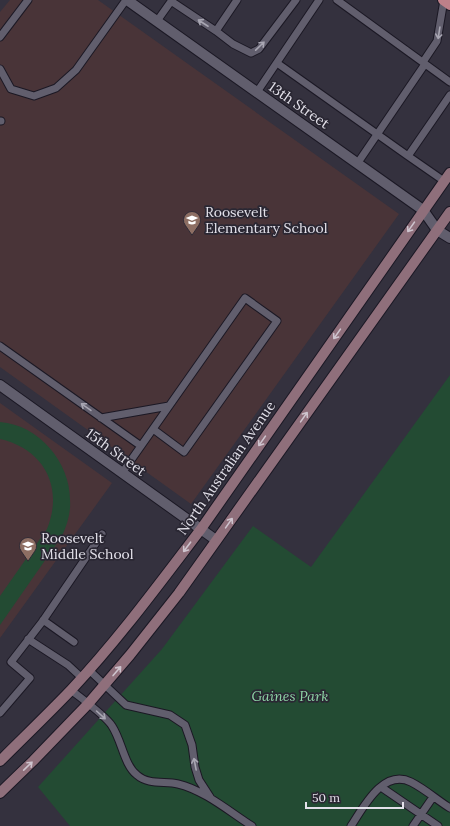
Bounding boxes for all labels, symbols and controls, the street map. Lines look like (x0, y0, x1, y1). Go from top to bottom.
one-way arrow (197, 18, 209, 26)
one-way arrow (434, 26, 442, 39)
one-way arrow (255, 41, 265, 51)
street label: 13th Street (265, 78, 333, 133)
place label: Roosevelt Elementary School (205, 203, 328, 237)
school or university icon: Roosevelt Elementary School (182, 210, 202, 235)
one-way arrow (407, 222, 415, 233)
one-way arrow (333, 328, 341, 339)
street label: North Australian Avenue (173, 397, 279, 538)
one-way arrow (81, 403, 92, 411)
one-way arrow (300, 411, 308, 422)
street label: 15th Street (82, 424, 150, 480)
one-way arrow (258, 435, 266, 446)
one-way arrow (225, 517, 233, 528)
place label: Roosevelt Middle School (41, 529, 134, 563)
school or university icon: Roosevelt Middle School (18, 536, 38, 561)
one-way arrow (183, 541, 192, 552)
one-way arrow (112, 666, 121, 676)
park label: Gaines Park (251, 687, 329, 705)
one-way arrow (96, 711, 106, 720)
one-way arrow (190, 758, 198, 771)
one-way arrow (23, 761, 33, 771)
scale bar (306, 784, 403, 810)
text: 50 m (312, 790, 340, 805)

